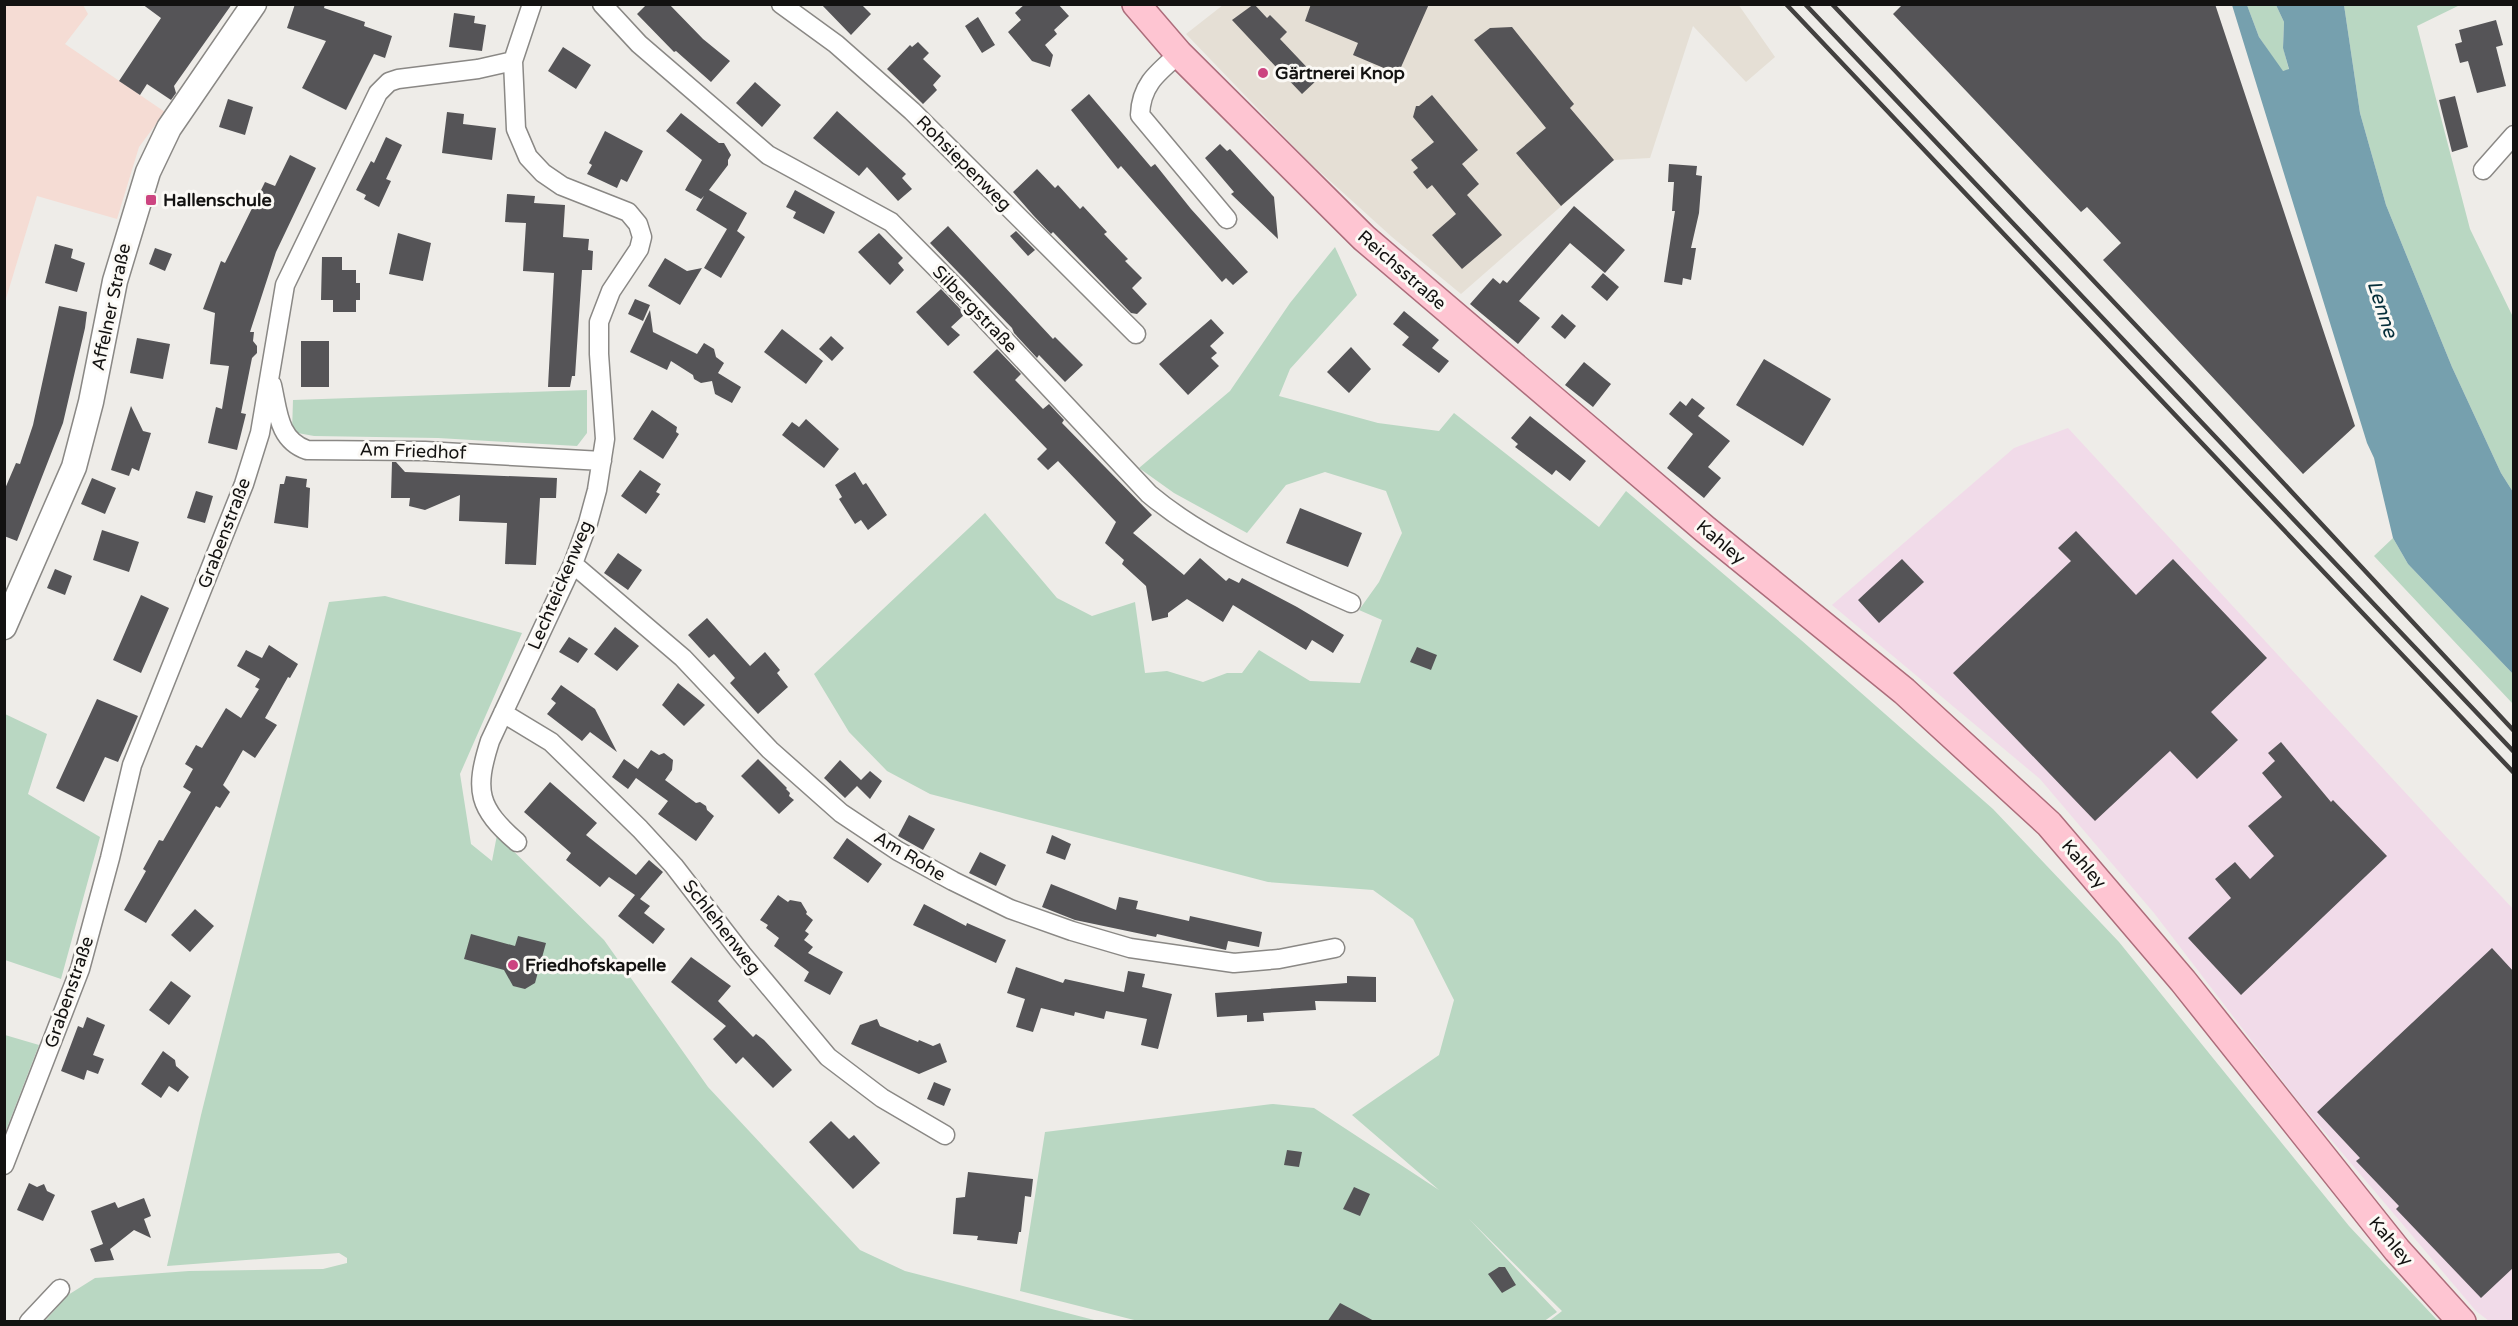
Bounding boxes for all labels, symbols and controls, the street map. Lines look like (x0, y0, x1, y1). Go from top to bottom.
place label: Gärtnerei Knop (1275, 62, 1405, 84)
marker: Gärtnerei Knop (1256, 66, 1270, 80)
street label: Rohsiepenweg (912, 111, 1016, 215)
place label: Hallenschule (163, 189, 272, 211)
marker: Hallenschule (144, 193, 158, 207)
street label: Reichsstraße (1353, 226, 1451, 314)
street label: Affelner Straße (87, 241, 135, 373)
street label: Silbergstraße (928, 261, 1022, 357)
water label: Lenne (2362, 277, 2403, 342)
street label: Am Friedhof (359, 438, 467, 464)
street label: Grabenstraße (193, 475, 255, 591)
street label: Kahley (1692, 515, 1750, 569)
street label: Lechteickenweg (523, 517, 597, 653)
street label: Am Rohe (870, 826, 950, 886)
street label: Kahley (2057, 835, 2111, 893)
street label: Schlehenweg (678, 875, 766, 979)
street label: Grabenstraße (40, 933, 98, 1051)
place label: Friedhofskapelle (525, 954, 666, 976)
marker: Friedhofskapelle (506, 958, 520, 972)
street label: Kahley (2364, 1212, 2418, 1270)

